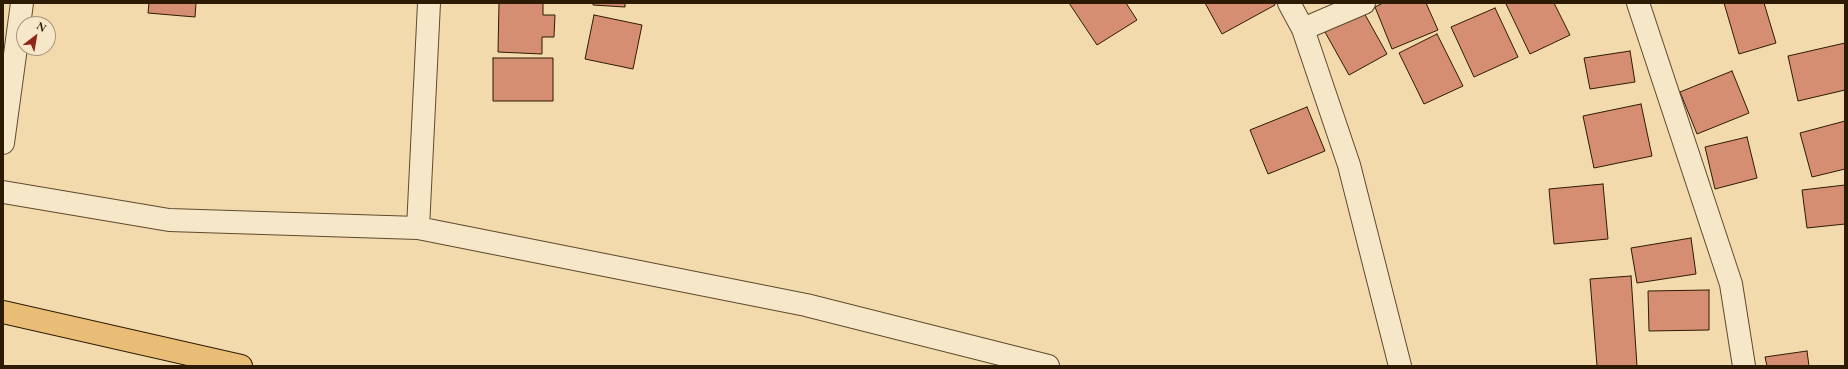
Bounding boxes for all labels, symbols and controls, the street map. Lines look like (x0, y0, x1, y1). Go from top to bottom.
north arrow (16, 16, 56, 56)
text: N (34, 18, 49, 35)

